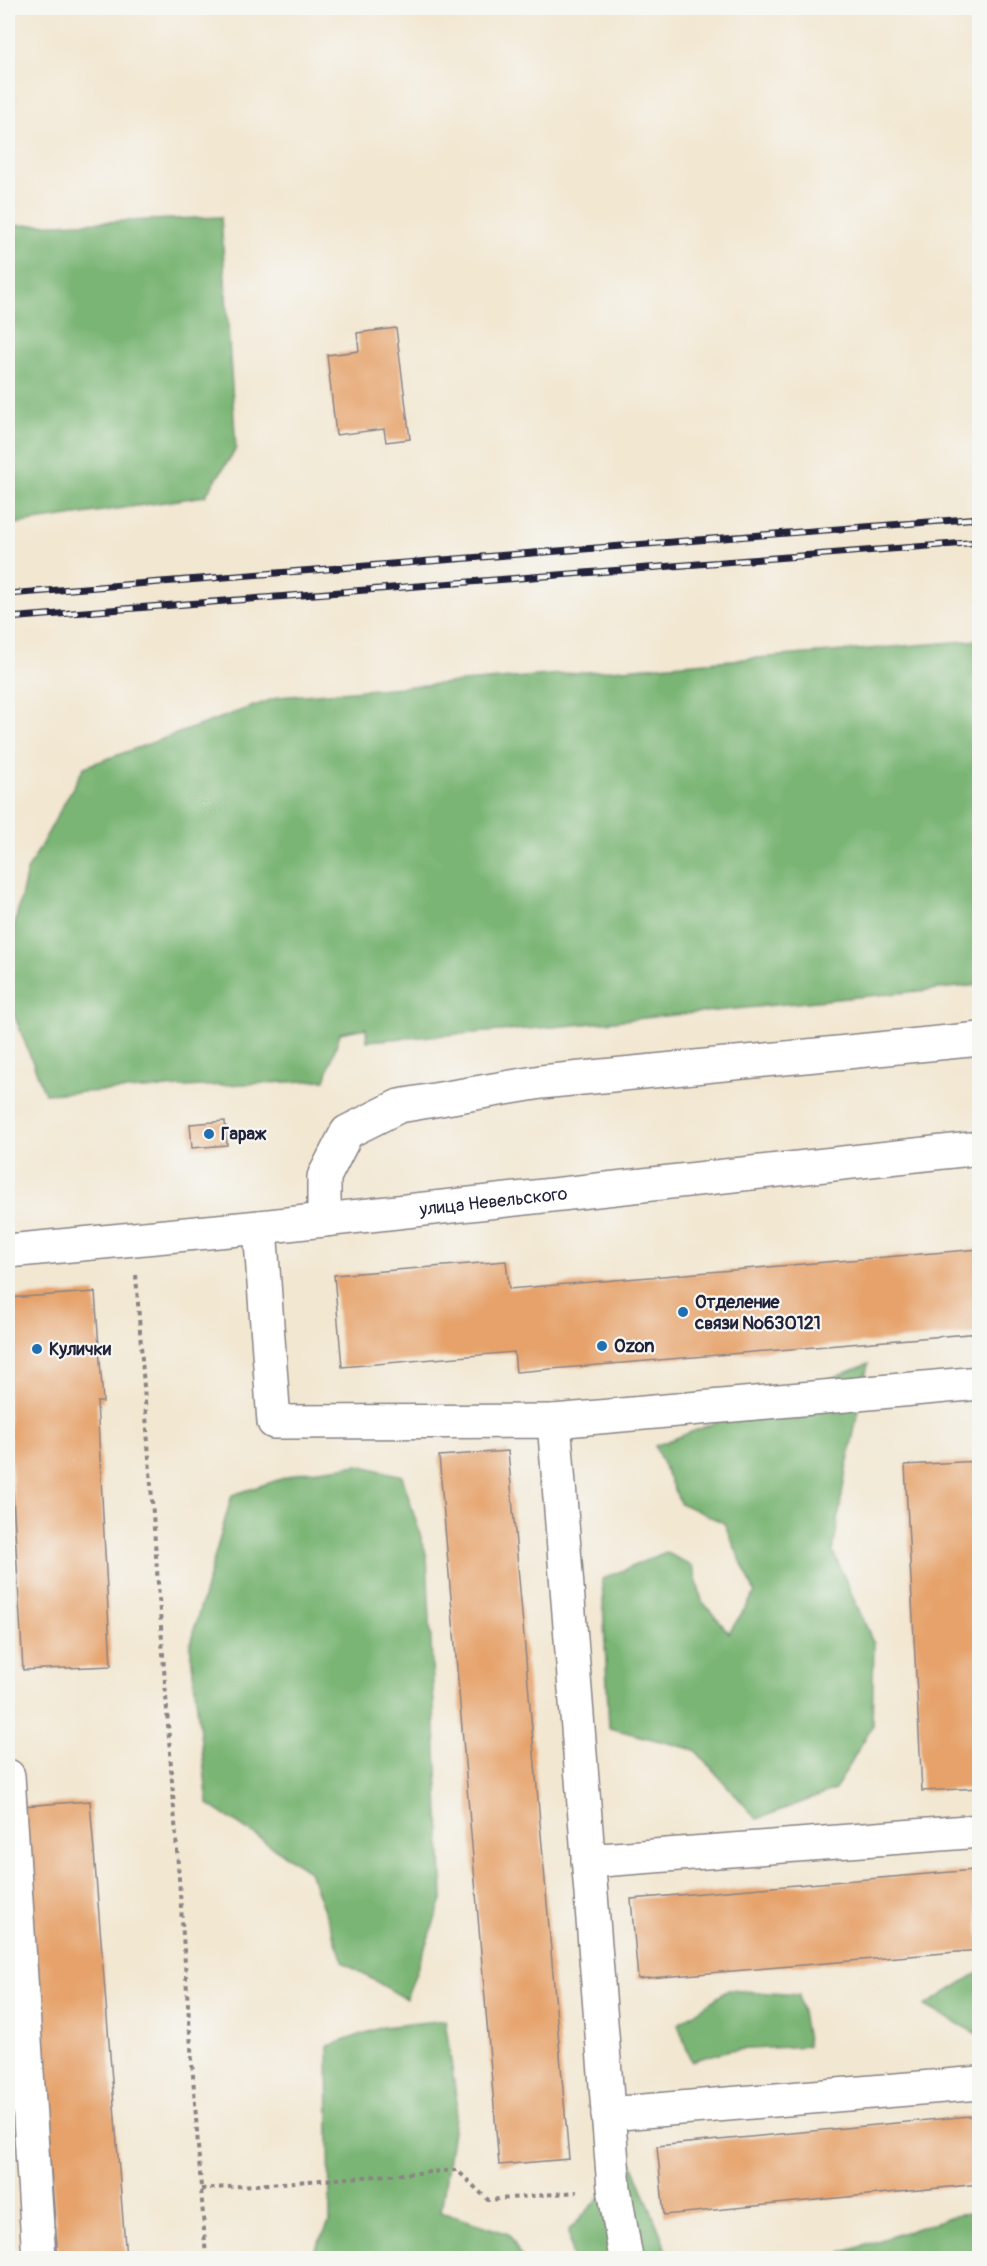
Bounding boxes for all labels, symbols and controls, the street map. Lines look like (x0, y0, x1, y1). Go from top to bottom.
place label: Гараж (221, 1123, 267, 1146)
marker: Гараж (202, 1127, 216, 1141)
street label: улица Невельского (417, 1182, 569, 1222)
place label: Отделение связи №630121 (694, 1291, 821, 1335)
marker: Отделение связи №630121 (676, 1305, 690, 1319)
place label: Ozon (614, 1335, 654, 1358)
place label: Кулички (49, 1338, 111, 1361)
marker: Ozon (595, 1339, 609, 1353)
marker: Кулички (30, 1342, 44, 1356)

